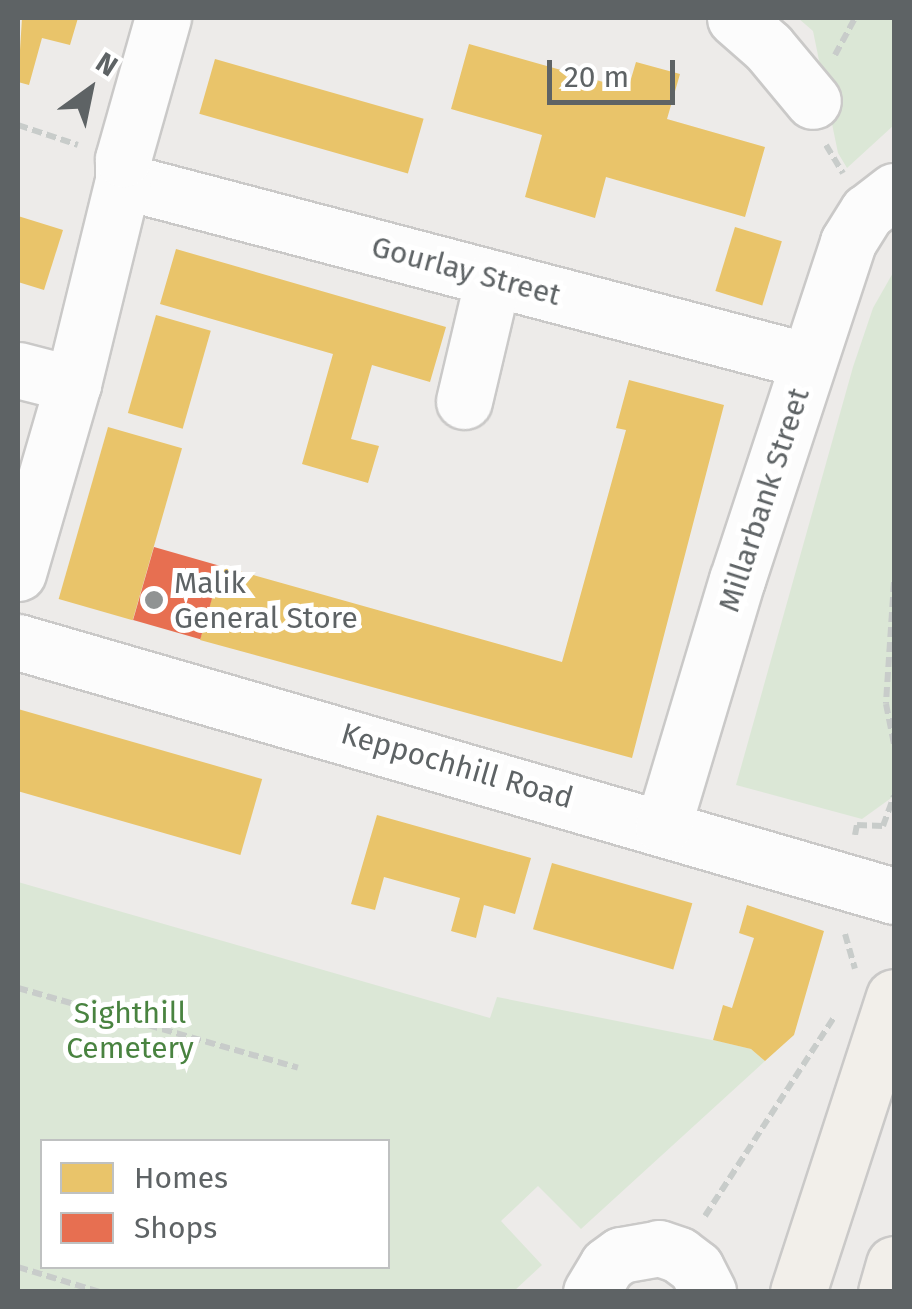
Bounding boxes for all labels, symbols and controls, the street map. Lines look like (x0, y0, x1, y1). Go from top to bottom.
north arrow (40, 40, 140, 140)
scale bar (552, 40, 680, 102)
text: N (90, 46, 123, 83)
text: 20 m (564, 59, 629, 95)
street label: Gourlay Street (368, 228, 564, 314)
street label: Millarbank Street (711, 384, 817, 616)
place label: Malik General Store (174, 565, 358, 636)
marker: Malik General Store (143, 589, 165, 611)
street label: Keppochhill Road (337, 716, 577, 816)
park label: Sighthill Cemetery (66, 995, 194, 1066)
legend (40, 1139, 390, 1269)
text: Homes (134, 1160, 228, 1196)
text: Shops (134, 1210, 217, 1246)

